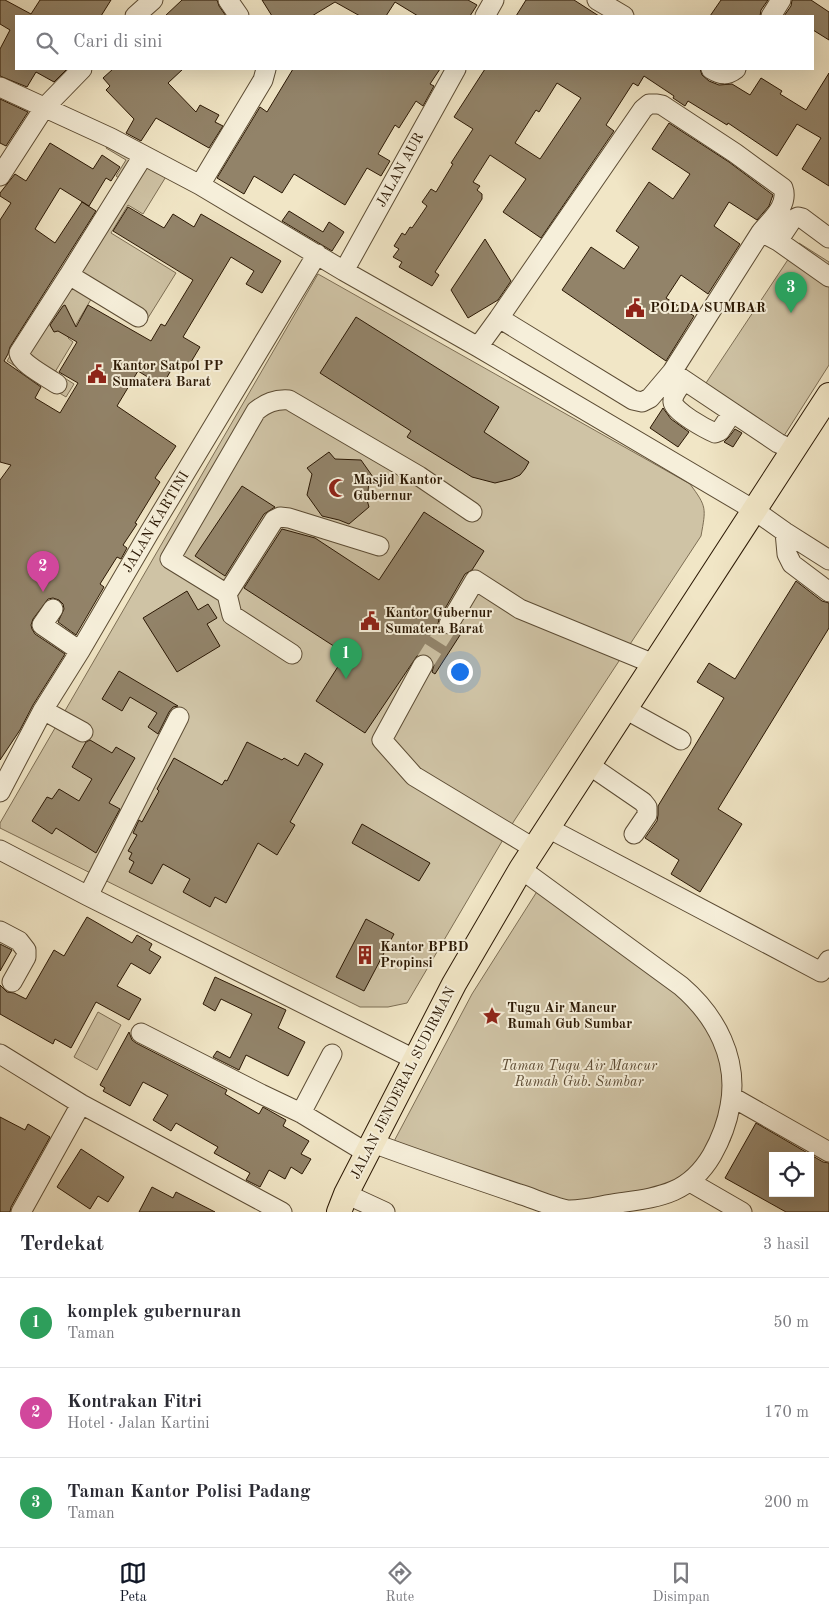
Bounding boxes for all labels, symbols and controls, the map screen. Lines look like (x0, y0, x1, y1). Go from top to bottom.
search box (15, 15, 814, 70)
icon: search (33, 29, 61, 57)
text: Cari di sini (73, 33, 163, 52)
street label: JALAN AUR (374, 130, 426, 210)
pin: 3 (775, 272, 807, 313)
public building icon: POLDA SUMBAR (624, 297, 646, 319)
place label: POLDA SUMBAR (650, 301, 766, 315)
place label: Kantor Satpol PP Sumatera Barat (112, 359, 223, 389)
public building icon: Kantor Satpol PP Sumatera Barat (86, 363, 108, 385)
street label: JALAN KARTINI (120, 469, 192, 575)
place label: Masjid Kantor Gubernur (353, 473, 443, 503)
mosque icon: Masjid Kantor Gubernur (327, 477, 349, 499)
pin: 2 (27, 551, 59, 592)
place label: Kantor Gubernur Sumatera Barat (385, 606, 492, 636)
public building icon: Kantor Gubernur Sumatera Barat (359, 610, 381, 632)
pin: 1 (330, 638, 362, 679)
your location (447, 659, 473, 685)
place label: Kantor BPBD Propinsi (380, 940, 469, 970)
building icon: Kantor BPBD Propinsi (354, 944, 376, 966)
street label: JALAN JENDERAL SUDIRMAN (348, 984, 458, 1181)
place label: Tugu Air Mancur Rumah Gub Sumbar (507, 1001, 632, 1031)
place icon: Tugu Air Mancur Rumah Gub Sumbar (481, 1005, 503, 1027)
park label: Taman Tugu Air Mancur Rumah Gub. Sumbar (501, 1059, 658, 1089)
map controls (769, 1152, 814, 1197)
button: locate (769, 1152, 814, 1197)
text: Terdekat (20, 1234, 104, 1255)
text: 3 hasil (763, 1237, 809, 1253)
text: komplek gubernuran (67, 1303, 241, 1322)
text: 1 (31, 1315, 41, 1331)
text: 50 m (773, 1315, 809, 1331)
text: Taman (67, 1326, 115, 1342)
text: Kontrakan Fitri (67, 1393, 202, 1412)
text: 2 (31, 1405, 41, 1421)
text: 170 m (764, 1405, 809, 1421)
text: Hotel · Jalan Kartini (67, 1416, 210, 1432)
text: Taman Kantor Polisi Padang (67, 1483, 311, 1502)
text: 3 (31, 1495, 41, 1511)
text: 200 m (764, 1495, 809, 1511)
text: Taman (67, 1506, 115, 1522)
tab: Peta (119, 1559, 147, 1606)
tab: Rute (385, 1559, 414, 1606)
tab: Disimpan (652, 1559, 710, 1606)

